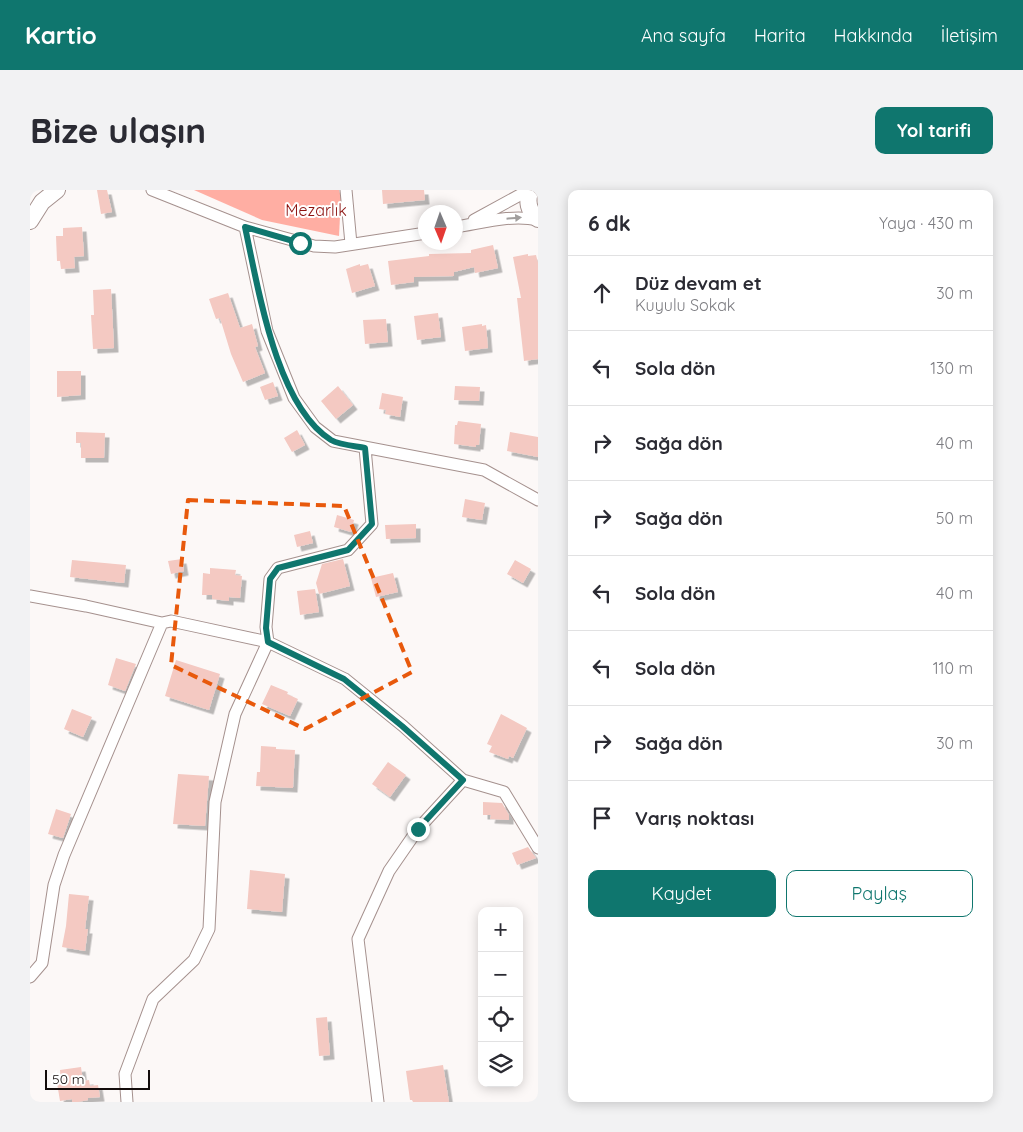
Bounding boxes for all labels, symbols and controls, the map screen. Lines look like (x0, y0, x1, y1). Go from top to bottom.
text: Kartio (25, 20, 97, 50)
text: Ana sayfa (641, 24, 726, 47)
text: Harita (754, 24, 806, 47)
text: Hakkında (834, 24, 913, 47)
text: İletişim (941, 24, 998, 47)
button: Yol tarifi (875, 107, 993, 154)
text: Bize ulaşın (30, 108, 206, 152)
park label: Mezarlık (285, 200, 347, 220)
north arrow (418, 205, 463, 250)
text: 6 dk (588, 210, 631, 236)
text: Yaya · 430 m (879, 213, 973, 233)
one-way arrow (506, 214, 522, 222)
route start (289, 232, 312, 255)
text: Düz devam et (635, 271, 762, 295)
icon: ahead (588, 279, 616, 307)
text: 30 m (936, 283, 973, 303)
text: Kuyulu Sokak (635, 295, 735, 315)
icon: left (588, 354, 616, 382)
text: Sola dön (635, 356, 716, 380)
text: 130 m (930, 358, 973, 378)
icon: right (588, 429, 616, 457)
text: Sağa dön (635, 431, 723, 455)
text: 40 m (936, 433, 973, 453)
icon: right (588, 504, 616, 532)
text: Sağa dön (635, 506, 723, 530)
text: 50 m (936, 508, 973, 528)
icon: left (588, 579, 616, 607)
text: Sola dön (635, 581, 716, 605)
text: 40 m (936, 583, 973, 603)
icon: left (588, 654, 616, 682)
text: Sola dön (635, 656, 716, 680)
text: 110 m (933, 658, 973, 678)
icon: right (588, 729, 616, 757)
text: Sağa dön (635, 731, 723, 755)
text: 30 m (936, 733, 973, 753)
icon: arrive (588, 804, 616, 832)
text: Varış noktası (635, 806, 754, 830)
route end (407, 818, 430, 841)
button: Kaydet (588, 870, 776, 917)
button: Paylaş (786, 870, 973, 917)
map controls (478, 907, 523, 1087)
button: + (478, 907, 523, 952)
button: − (478, 952, 523, 997)
button: locate (478, 997, 523, 1042)
button: layers (478, 1042, 523, 1087)
scale bar (45, 1067, 150, 1090)
text: 50 m (52, 1070, 85, 1088)

